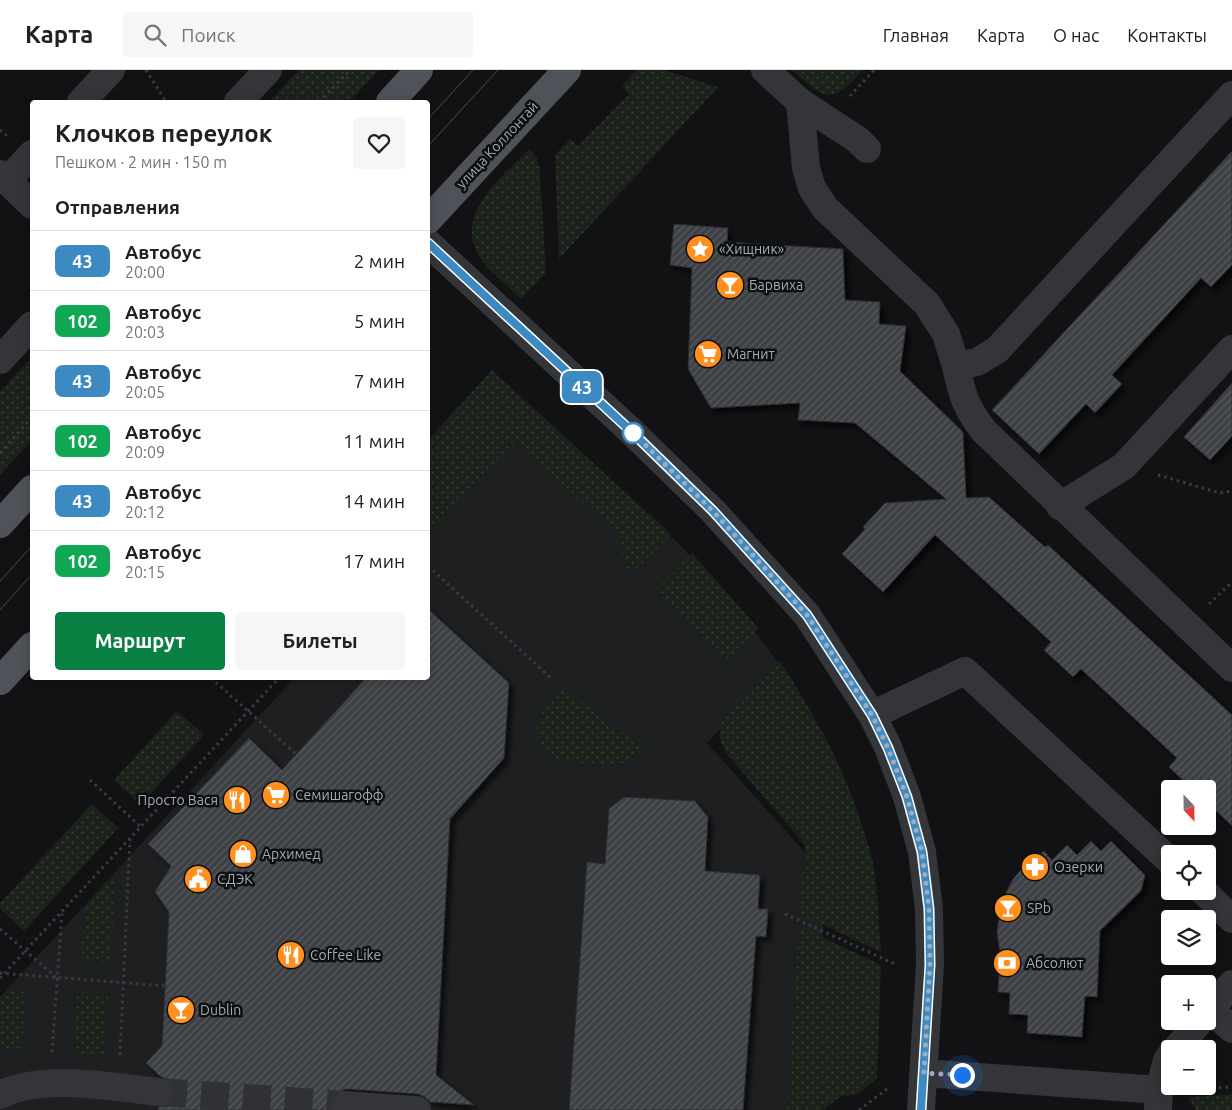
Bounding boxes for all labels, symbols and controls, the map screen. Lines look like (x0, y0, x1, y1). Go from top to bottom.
search box (123, 12, 473, 57)
text: Карта (25, 21, 93, 48)
icon: search (141, 21, 169, 49)
text: Поиск (181, 24, 235, 46)
text: Главная (883, 25, 949, 45)
text: Карта (977, 25, 1025, 45)
text: О нас (1053, 25, 1099, 45)
text: Контакты (1127, 25, 1207, 45)
street label: улица Коллонтай (453, 98, 541, 192)
button: heart (353, 117, 405, 169)
text: Клочков переулок (55, 120, 272, 147)
text: Пешком · 2 мин · 150 m (55, 153, 227, 171)
text: Отправления (55, 196, 180, 218)
place icon: «Хищник» (685, 234, 715, 264)
text: Автобус (125, 241, 201, 263)
place label: «Хищник» (719, 241, 785, 257)
text: 2 мин (354, 250, 405, 272)
text: 43 (72, 251, 93, 271)
text: 20:00 (125, 263, 165, 281)
bar icon: Барвиха (715, 270, 745, 300)
place label: Барвиха (749, 277, 803, 293)
text: Автобус (125, 301, 201, 323)
text: 5 мин (354, 310, 405, 332)
text: 102 (67, 311, 98, 331)
text: 20:03 (125, 323, 165, 341)
supermarket icon: Магнит (693, 339, 723, 369)
place label: Магнит (727, 346, 775, 362)
text: Автобус (125, 361, 201, 383)
text: 7 мин (354, 370, 405, 392)
text: 43 (72, 371, 93, 391)
line badge: 43 (560, 371, 604, 403)
text: 43 (572, 377, 592, 397)
text: 20:05 (125, 383, 165, 401)
text: Автобус (125, 421, 201, 443)
unlabelled marker (622, 422, 644, 444)
text: 11 мин (343, 430, 405, 452)
text: 102 (67, 431, 98, 451)
text: 20:09 (125, 443, 165, 461)
text: Автобус (125, 481, 201, 503)
text: 14 мин (343, 490, 405, 512)
text: 43 (72, 491, 93, 511)
text: 20:12 (125, 503, 165, 521)
text: Автобус (125, 541, 201, 563)
text: 17 мин (343, 550, 405, 572)
text: 102 (67, 551, 98, 571)
text: 20:15 (125, 563, 165, 581)
button: Маршрут (55, 612, 225, 670)
button: Билеты (235, 612, 405, 670)
supermarket icon: Семишагофф (261, 780, 291, 810)
north arrow (1161, 780, 1216, 835)
map controls (1161, 780, 1216, 1095)
restaurant icon: Просто Вася (222, 785, 252, 815)
place label: Семишагофф (295, 787, 383, 803)
place label: Просто Вася (138, 792, 218, 808)
shop icon: Архимед (228, 839, 258, 869)
button: locate (1161, 845, 1216, 900)
place label: Архимед (262, 846, 321, 862)
pharmacy icon: Озерки (1020, 852, 1050, 882)
place label: Озерки (1054, 859, 1103, 875)
public building icon: СДЭК (183, 864, 213, 894)
place label: СДЭК (217, 871, 253, 887)
bar icon: SPb (993, 893, 1023, 923)
place label: SPb (1027, 900, 1051, 916)
button: layers (1161, 910, 1216, 965)
restaurant icon: Coffee Like (276, 940, 306, 970)
place label: Coffee Like (310, 947, 381, 963)
bank icon: Абсолют (992, 948, 1022, 978)
place label: Абсолют (1026, 955, 1083, 971)
button: + (1161, 975, 1216, 1030)
bar icon: Dublin (166, 995, 196, 1025)
place label: Dublin (200, 1002, 241, 1018)
button: − (1161, 1040, 1216, 1095)
your location (950, 1063, 975, 1088)

